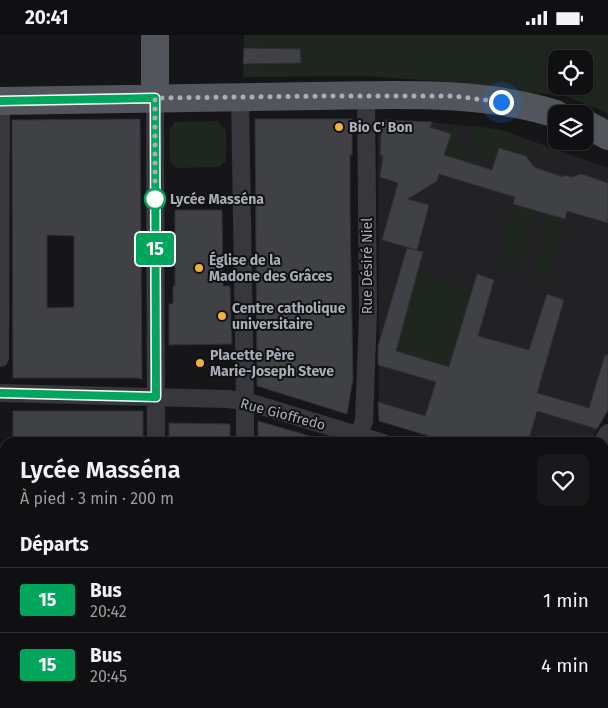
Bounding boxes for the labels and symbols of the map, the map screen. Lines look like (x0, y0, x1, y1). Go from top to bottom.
your location (489, 90, 514, 115)
place label: Bio C' Bon (349, 119, 413, 136)
marker: Bio C' Bon (333, 121, 345, 133)
marker: Lycée Masséna (144, 188, 166, 210)
place label: Lycée Masséna (170, 191, 264, 208)
street label: Rue Désiré Niel (359, 218, 376, 314)
line badge: 15 (132, 233, 178, 265)
place label: Église de la Madone des Grâces (209, 251, 333, 285)
marker: Église de la Madone des Grâces (193, 262, 205, 274)
place label: Centre catholique universitaire (232, 300, 346, 333)
marker: Centre catholique universitaire (216, 310, 228, 322)
place label: Placette Père Marie-Joseph Steve (210, 347, 334, 380)
marker: Placette Père Marie-Joseph Steve (194, 357, 206, 369)
street label: Rue Gioffredo (238, 395, 327, 434)

